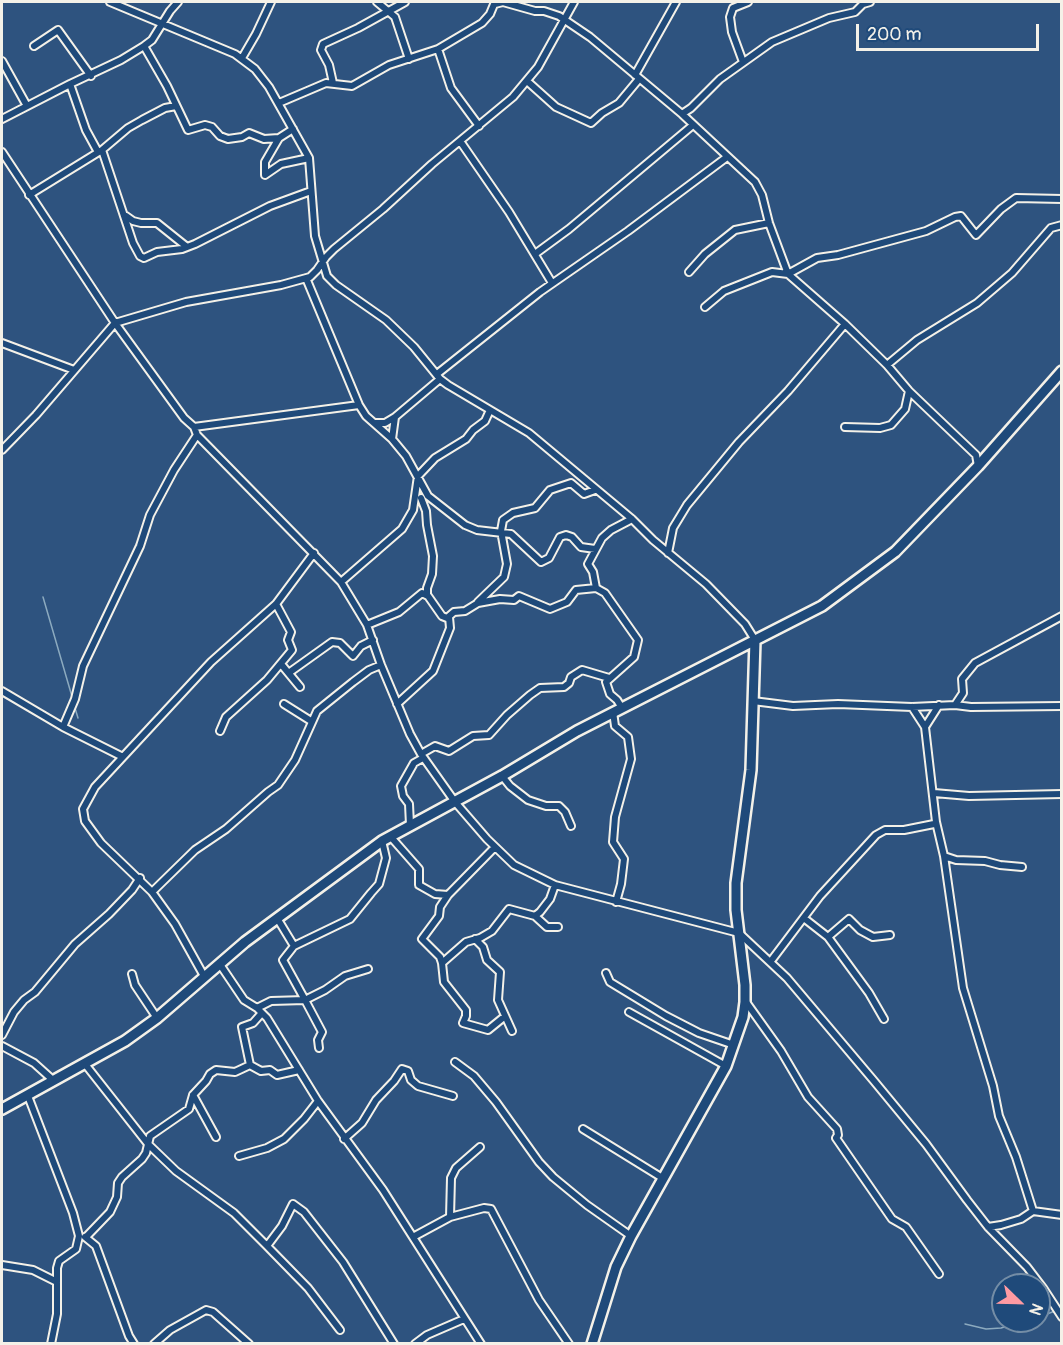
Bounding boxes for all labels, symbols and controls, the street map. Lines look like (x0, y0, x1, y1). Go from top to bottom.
scale bar (859, 12, 1042, 50)
text: 200 m (867, 23, 922, 46)
north arrow (991, 1273, 1051, 1333)
text: N (1024, 1300, 1047, 1318)

